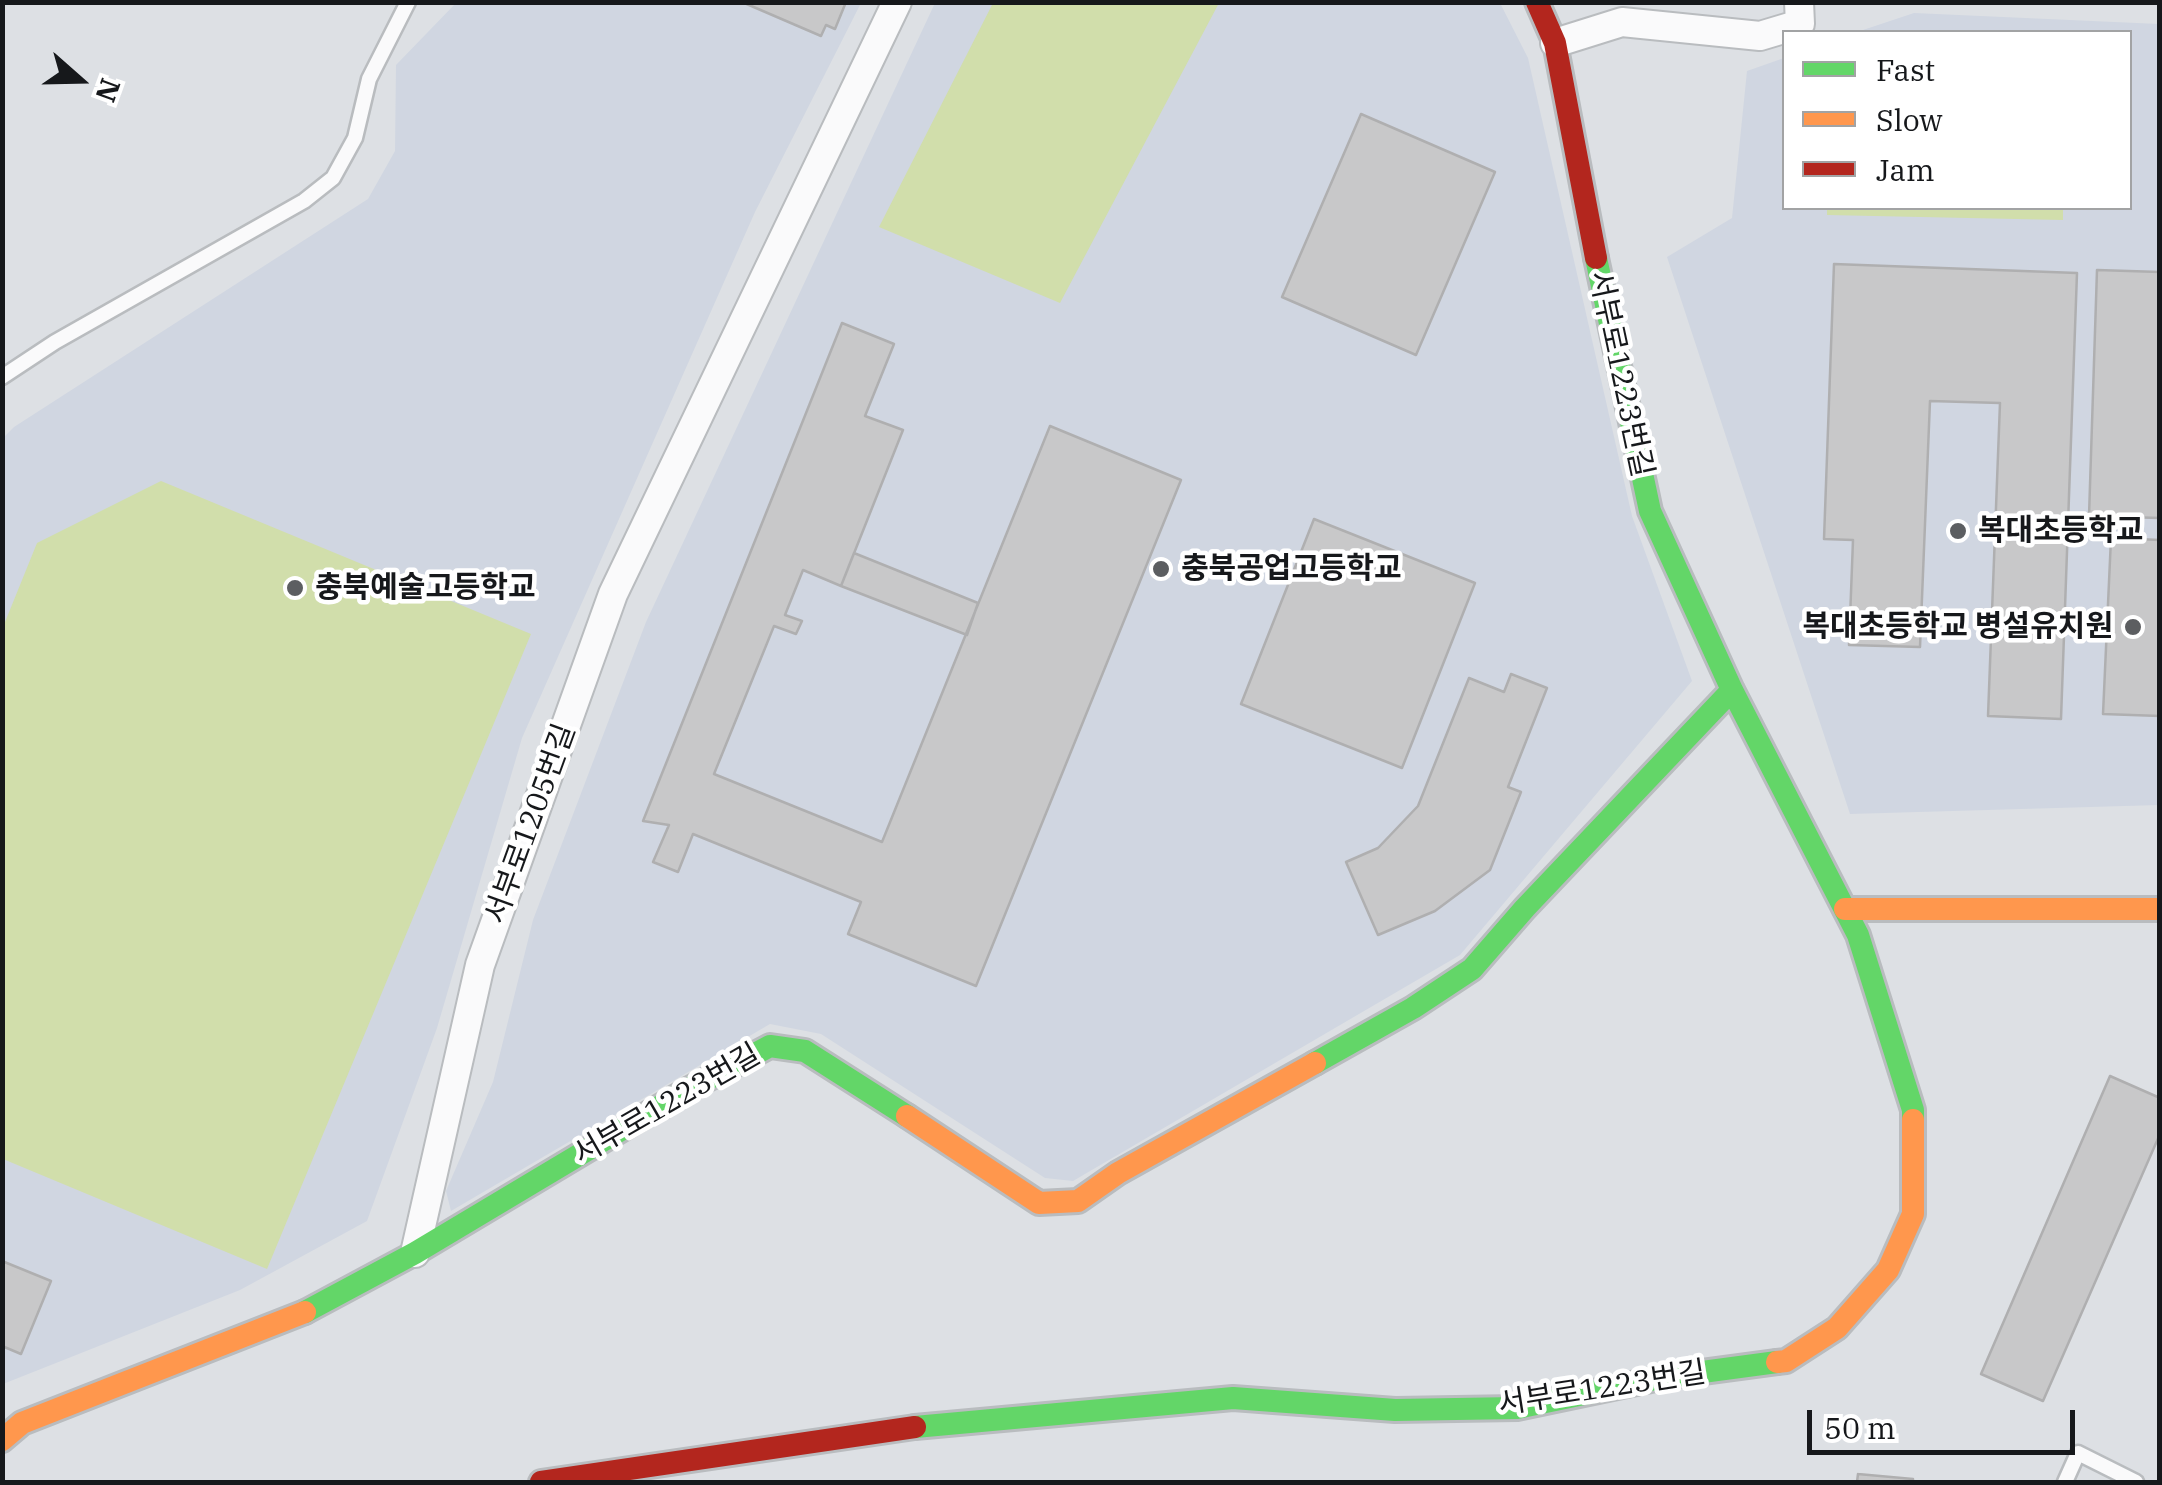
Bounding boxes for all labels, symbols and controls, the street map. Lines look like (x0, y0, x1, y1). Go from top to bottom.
north arrow (30, 30, 130, 130)
legend (1782, 30, 2132, 210)
text: Fast (1876, 50, 1935, 89)
text: N (87, 74, 130, 107)
text: Slow (1876, 100, 1943, 139)
text: Jam (1876, 150, 1935, 189)
street label: 서부로1223번길 (1581, 268, 1659, 480)
place label: 복대초등학교 (1978, 513, 2144, 549)
marker: 복대초등학교 (1947, 520, 1969, 542)
place label: 충북공업고등학교 (1181, 551, 1402, 587)
marker: 충북공업고등학교 (1150, 558, 1172, 580)
place label: 충북예술고등학교 (315, 570, 536, 606)
marker: 충북예술고등학교 (284, 577, 306, 599)
place label: 복대초등학교 병설유치원 (1802, 609, 2113, 645)
marker: 복대초등학교 병설유치원 (2122, 616, 2144, 638)
street label: 서부로1205번길 (478, 719, 584, 929)
street label: 서부로1223번길 (567, 1037, 767, 1173)
street label: 서부로1223번길 (1495, 1355, 1709, 1423)
scale bar (1812, 1390, 2080, 1452)
text: 50 m (1824, 1408, 1896, 1447)

